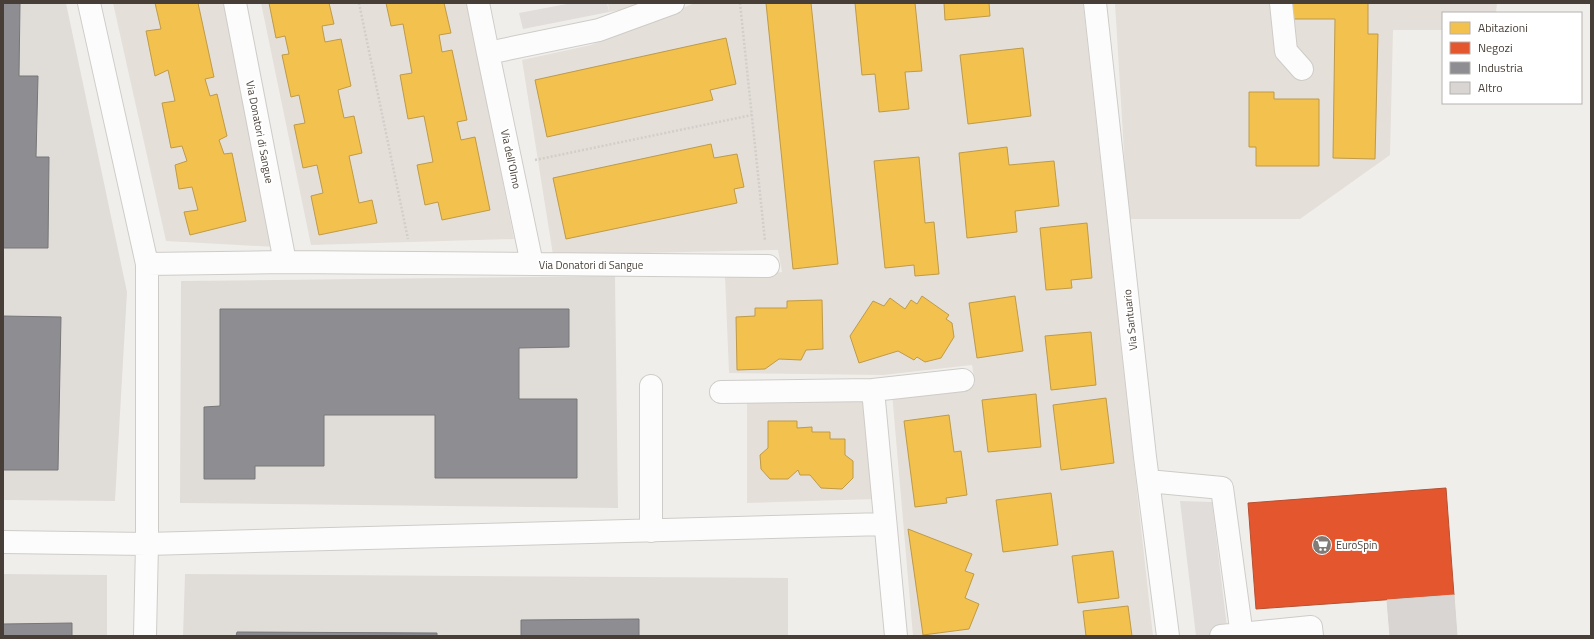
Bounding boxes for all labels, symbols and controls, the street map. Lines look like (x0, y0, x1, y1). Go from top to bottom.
legend (1442, 12, 1582, 104)
text: Abitazioni (1478, 18, 1528, 37)
text: Negozi (1478, 38, 1513, 57)
text: Industria (1478, 58, 1523, 77)
text: Altro (1478, 78, 1503, 97)
street label: Via Donatori di Sangue (242, 79, 278, 185)
street label: Via dell'Olmo (497, 128, 525, 190)
street label: Via Donatori di Sangue (539, 257, 644, 273)
street label: Via Santuario (1119, 288, 1141, 351)
supermarket icon: EuroSpin (1311, 534, 1333, 556)
place label: EuroSpin (1336, 537, 1377, 553)

